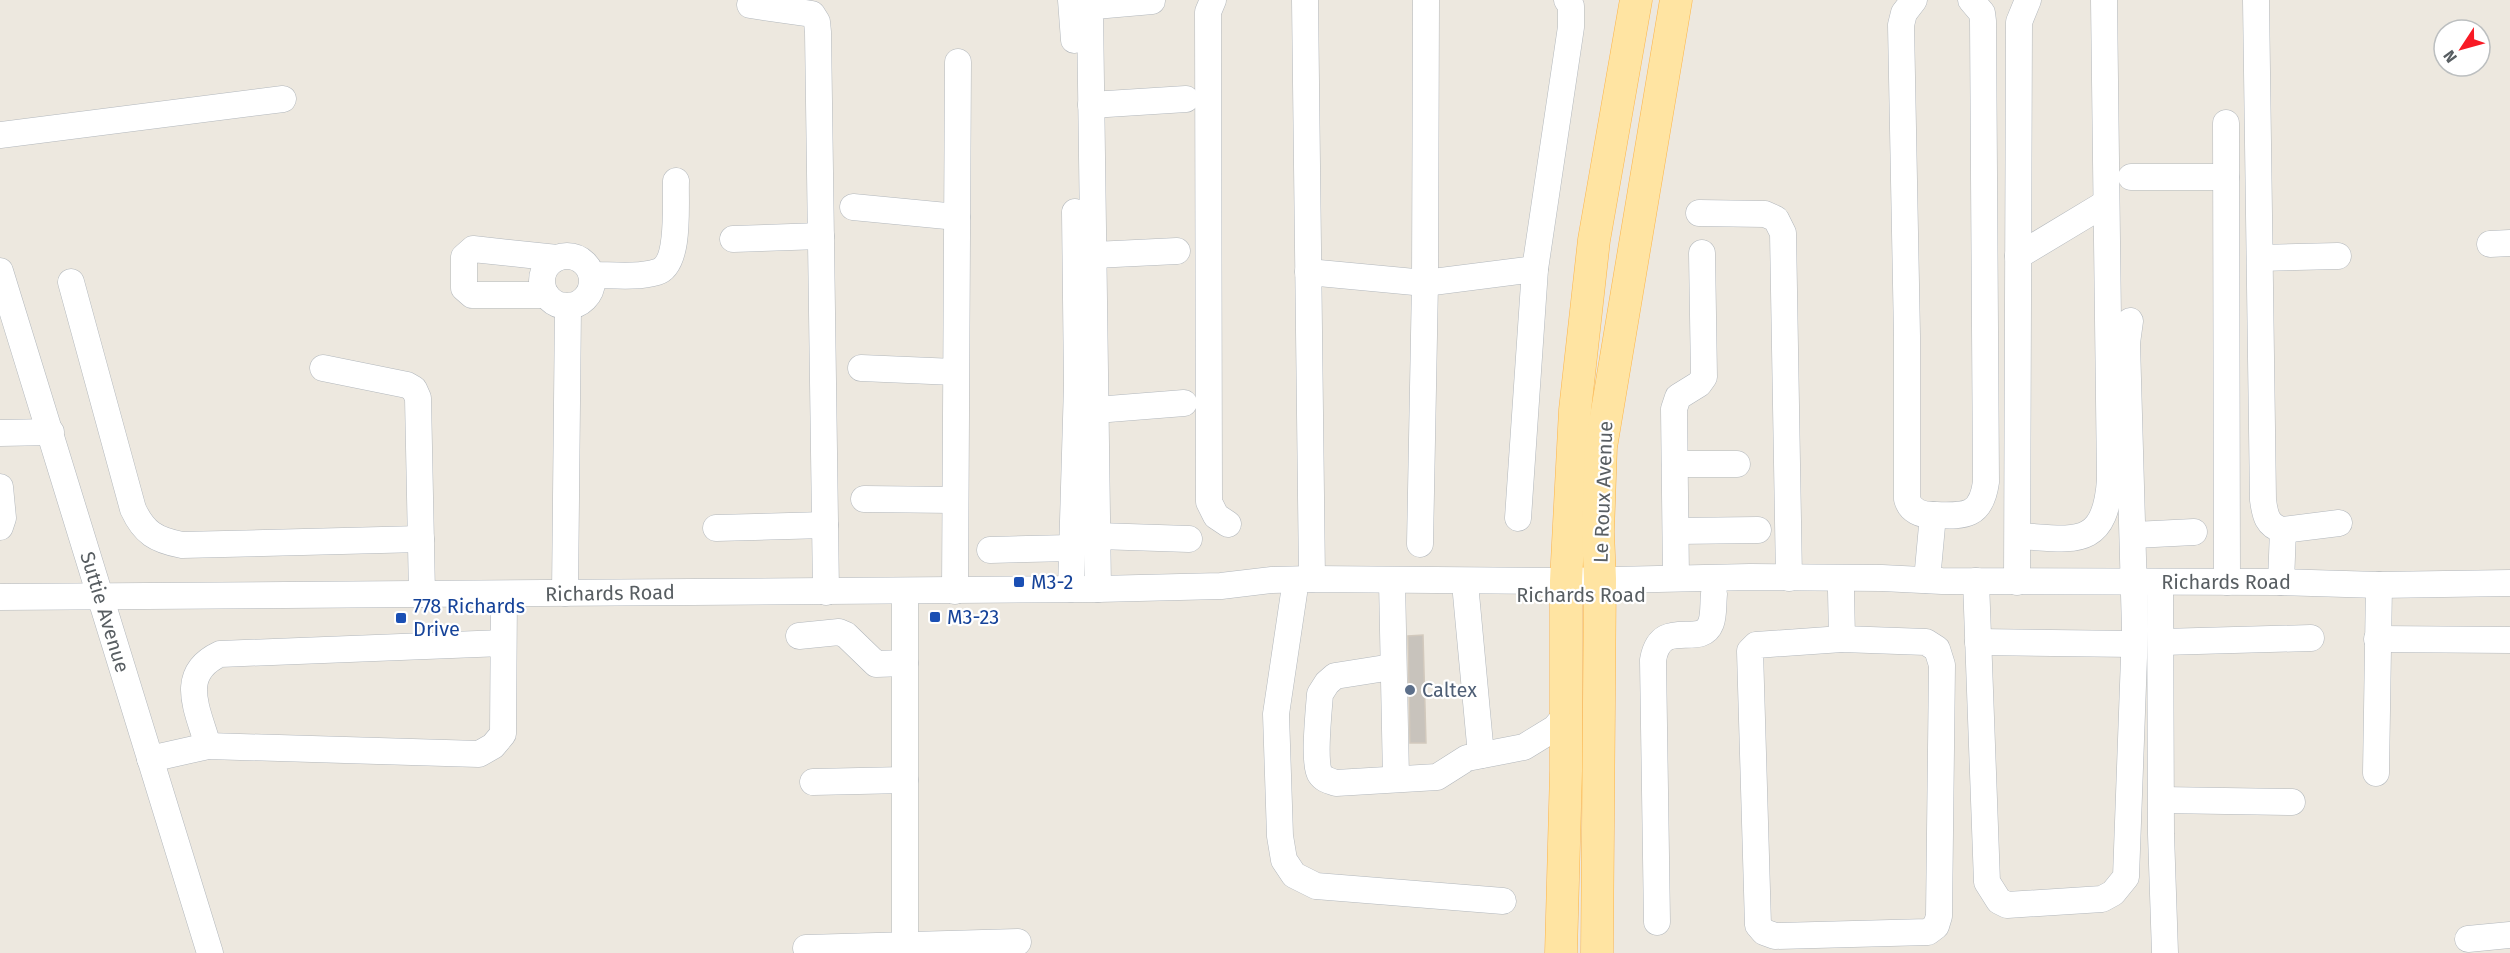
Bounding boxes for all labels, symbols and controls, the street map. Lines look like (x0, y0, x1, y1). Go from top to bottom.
north arrow (2432, 18, 2492, 78)
text: N (2439, 47, 2461, 66)
street label: Le Roux Avenue (1589, 421, 1617, 563)
street label: Suttie Avenue (75, 549, 135, 675)
place label: M3-2 (1031, 570, 1073, 594)
street label: Richards Road (2161, 570, 2291, 594)
marker: M3-2 (1012, 575, 1026, 589)
street label: Richards Road (545, 580, 675, 606)
street label: Richards Road (1516, 583, 1646, 607)
place label: 778 Richards Drive (413, 594, 525, 641)
place label: M3-23 (947, 605, 999, 629)
marker: M3-23 (928, 610, 942, 624)
marker: 778 Richards Drive (394, 611, 408, 625)
place label: Caltex (1422, 678, 1477, 702)
marker: Caltex (1403, 683, 1417, 697)

